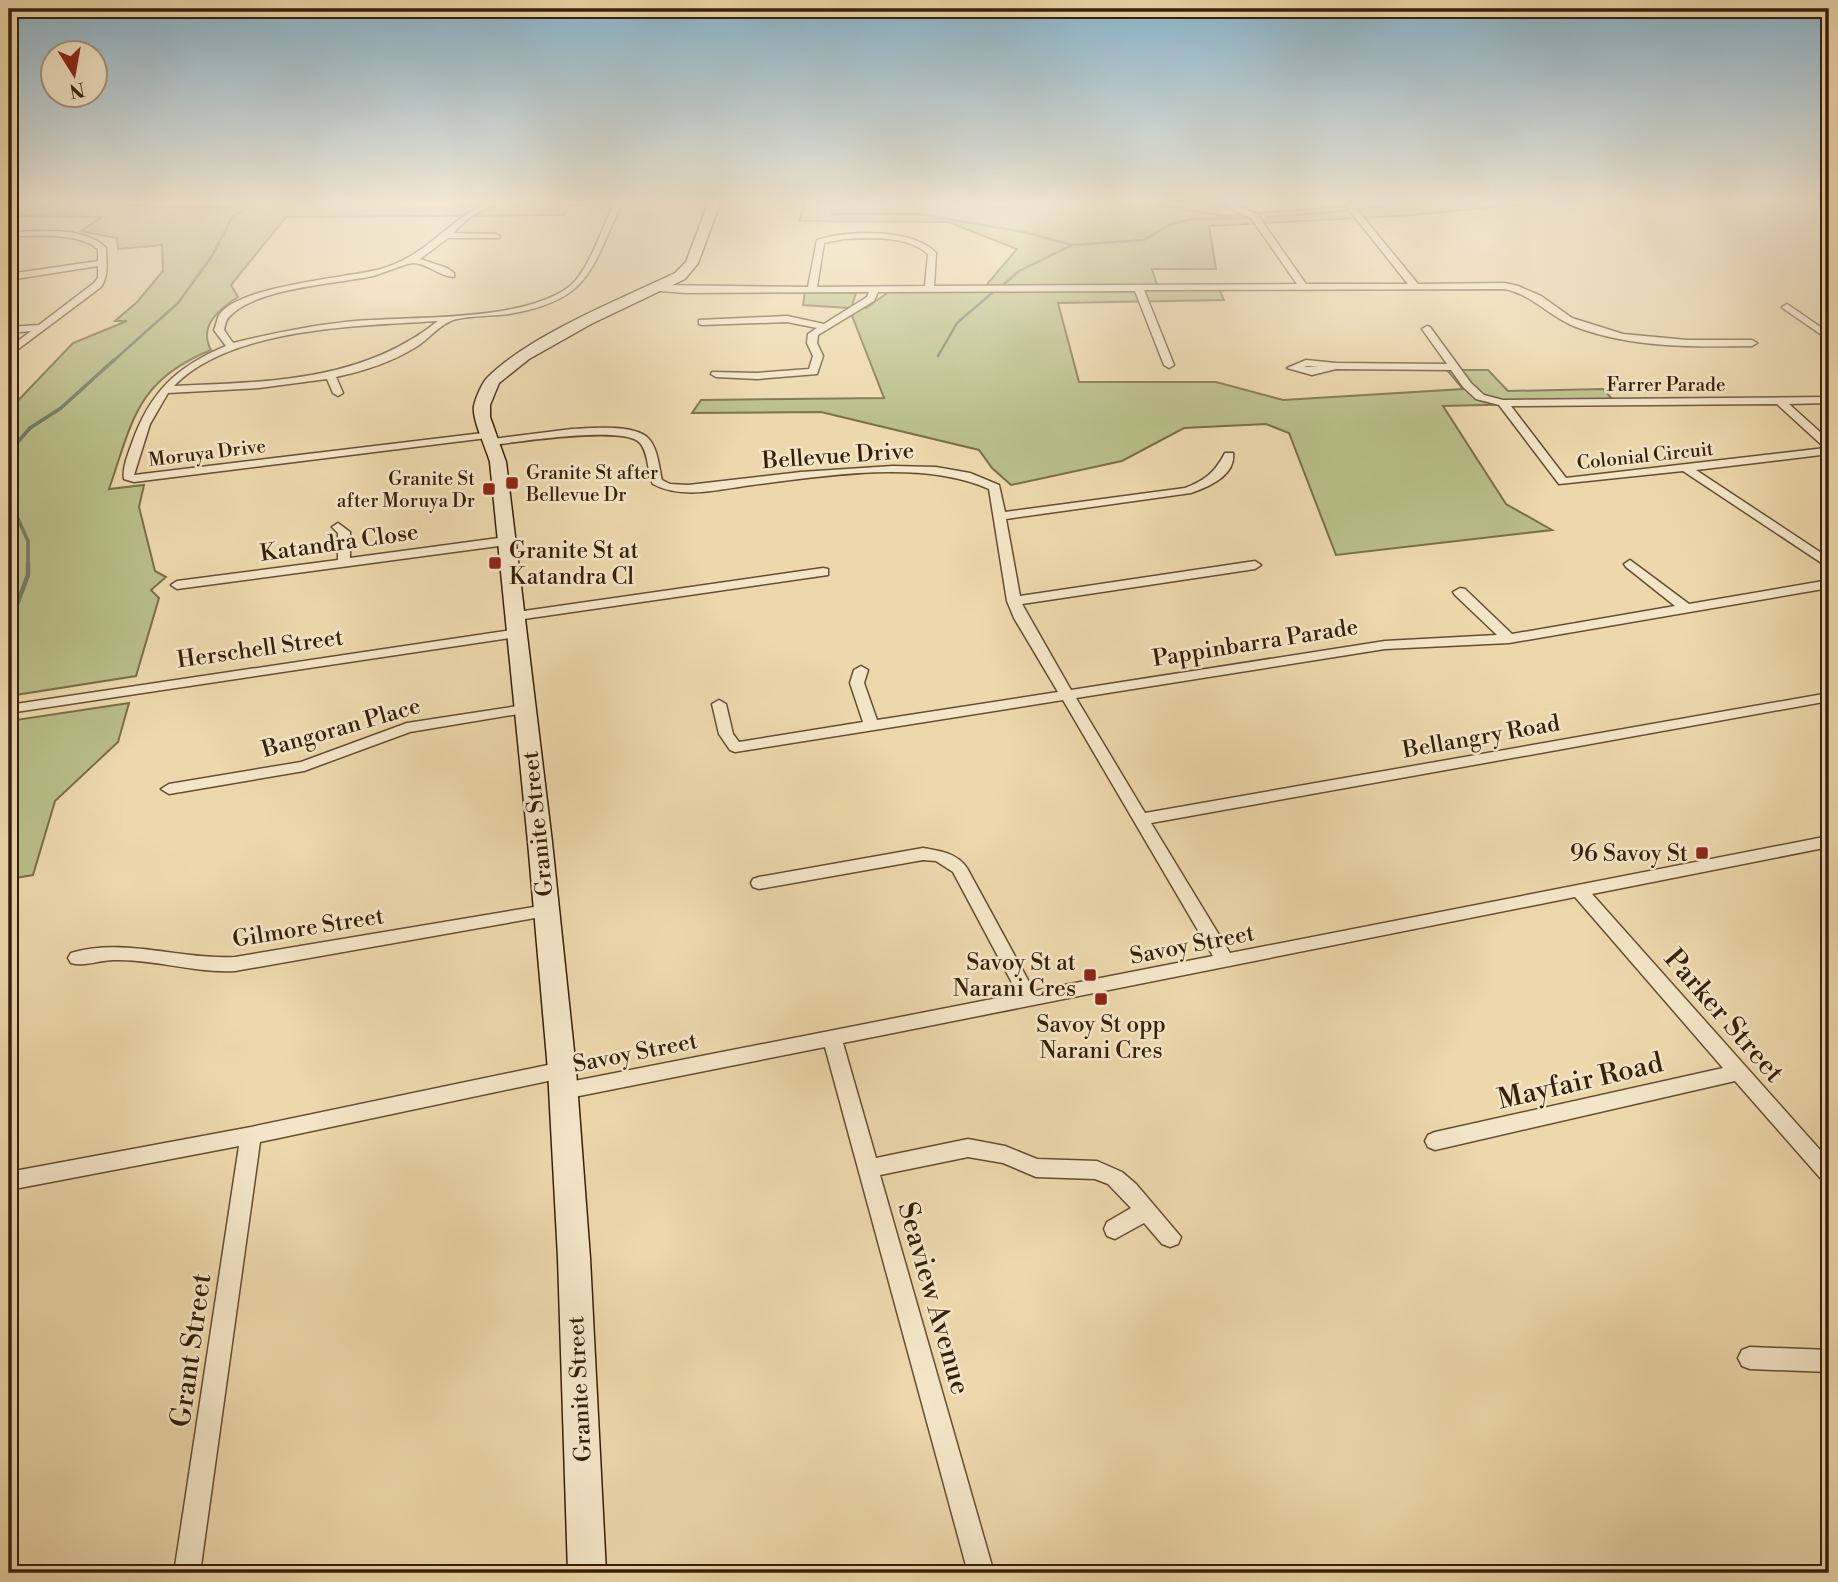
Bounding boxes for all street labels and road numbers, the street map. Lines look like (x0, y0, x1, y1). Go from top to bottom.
street label: Farrer Parade (1606, 373, 1726, 397)
street label: Moruya Drive (147, 434, 267, 472)
street label: Bellevue Drive (760, 437, 915, 475)
street label: Colonial Circuit (1576, 437, 1715, 475)
street label: Katandra Close (258, 518, 420, 568)
street label: Pappinbarra Parade (1150, 613, 1360, 673)
street label: Herschell Street (175, 623, 345, 675)
street label: Bangoran Place (258, 692, 424, 764)
street label: Bellangry Road (1399, 709, 1562, 765)
street label: Granite Street (516, 750, 560, 898)
street label: Gilmore Street (230, 902, 386, 954)
street label: Savoy Street (1127, 919, 1257, 971)
street label: Parker Street (1656, 942, 1792, 1090)
street label: Savoy Street (570, 1027, 700, 1079)
street label: Mayfair Road (1494, 1045, 1667, 1117)
street label: Seaview Avenue (889, 1198, 978, 1399)
street label: Grant Street (163, 1271, 220, 1429)
street label: Granite Street (562, 1315, 598, 1463)

